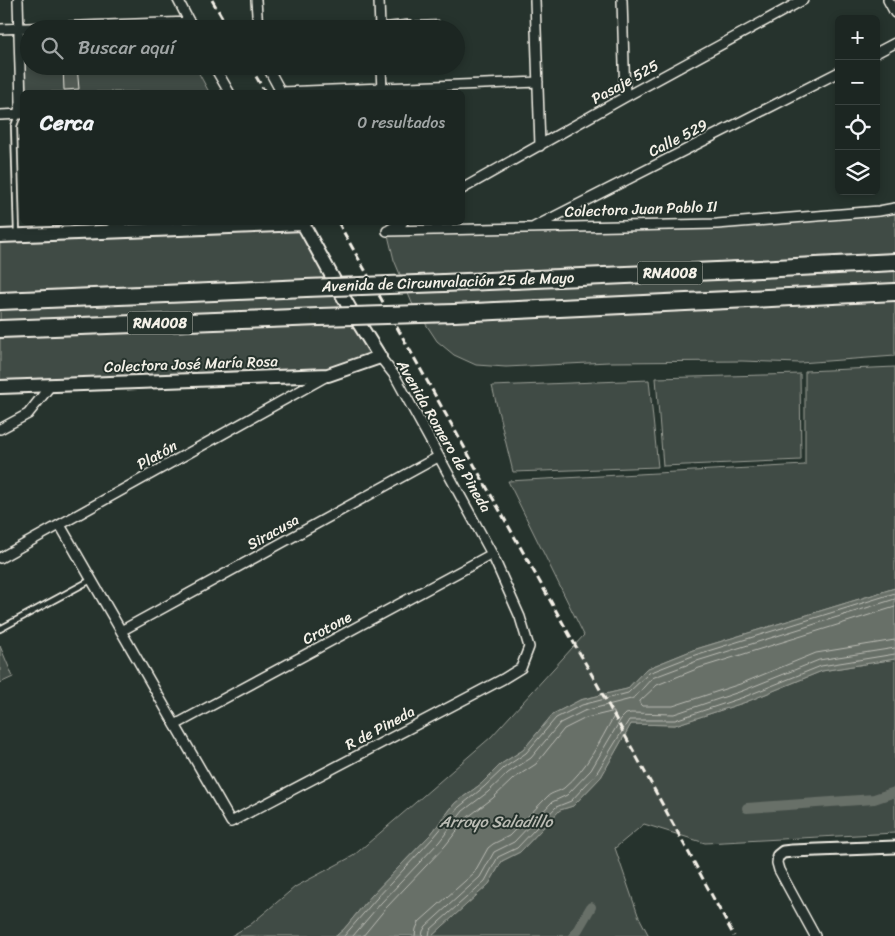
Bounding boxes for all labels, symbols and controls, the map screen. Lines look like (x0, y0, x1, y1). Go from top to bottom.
map controls (835, 15, 880, 195)
button: + (835, 15, 880, 60)
search box (20, 20, 465, 75)
text: Buscar aquí (78, 31, 175, 64)
icon: search (38, 34, 66, 62)
street label: Pasaje 525 (586, 53, 664, 111)
button: − (835, 60, 880, 105)
text: Cerca (40, 104, 94, 142)
button: locate (835, 105, 880, 150)
text: 0 resultados (357, 108, 445, 137)
street label: Calle 529 (644, 112, 712, 164)
button: layers (835, 150, 880, 195)
street label: Colectora Juan Pablo II (564, 193, 718, 225)
road number: RNA008 (638, 262, 702, 284)
street label: Avenida de Circunvalación 25 de Mayo (320, 265, 575, 299)
road number: RNA008 (128, 312, 192, 334)
street label: Colectora José María Rosa (104, 348, 279, 380)
street label: Avenida Romero de Pineda (389, 354, 499, 518)
street label: Platón (132, 433, 182, 477)
street label: Siracusa (242, 507, 304, 557)
street label: Crotone (298, 604, 356, 652)
street label: R de Pineda (340, 698, 420, 757)
water label: Arroyo Saladillo (439, 807, 553, 836)

